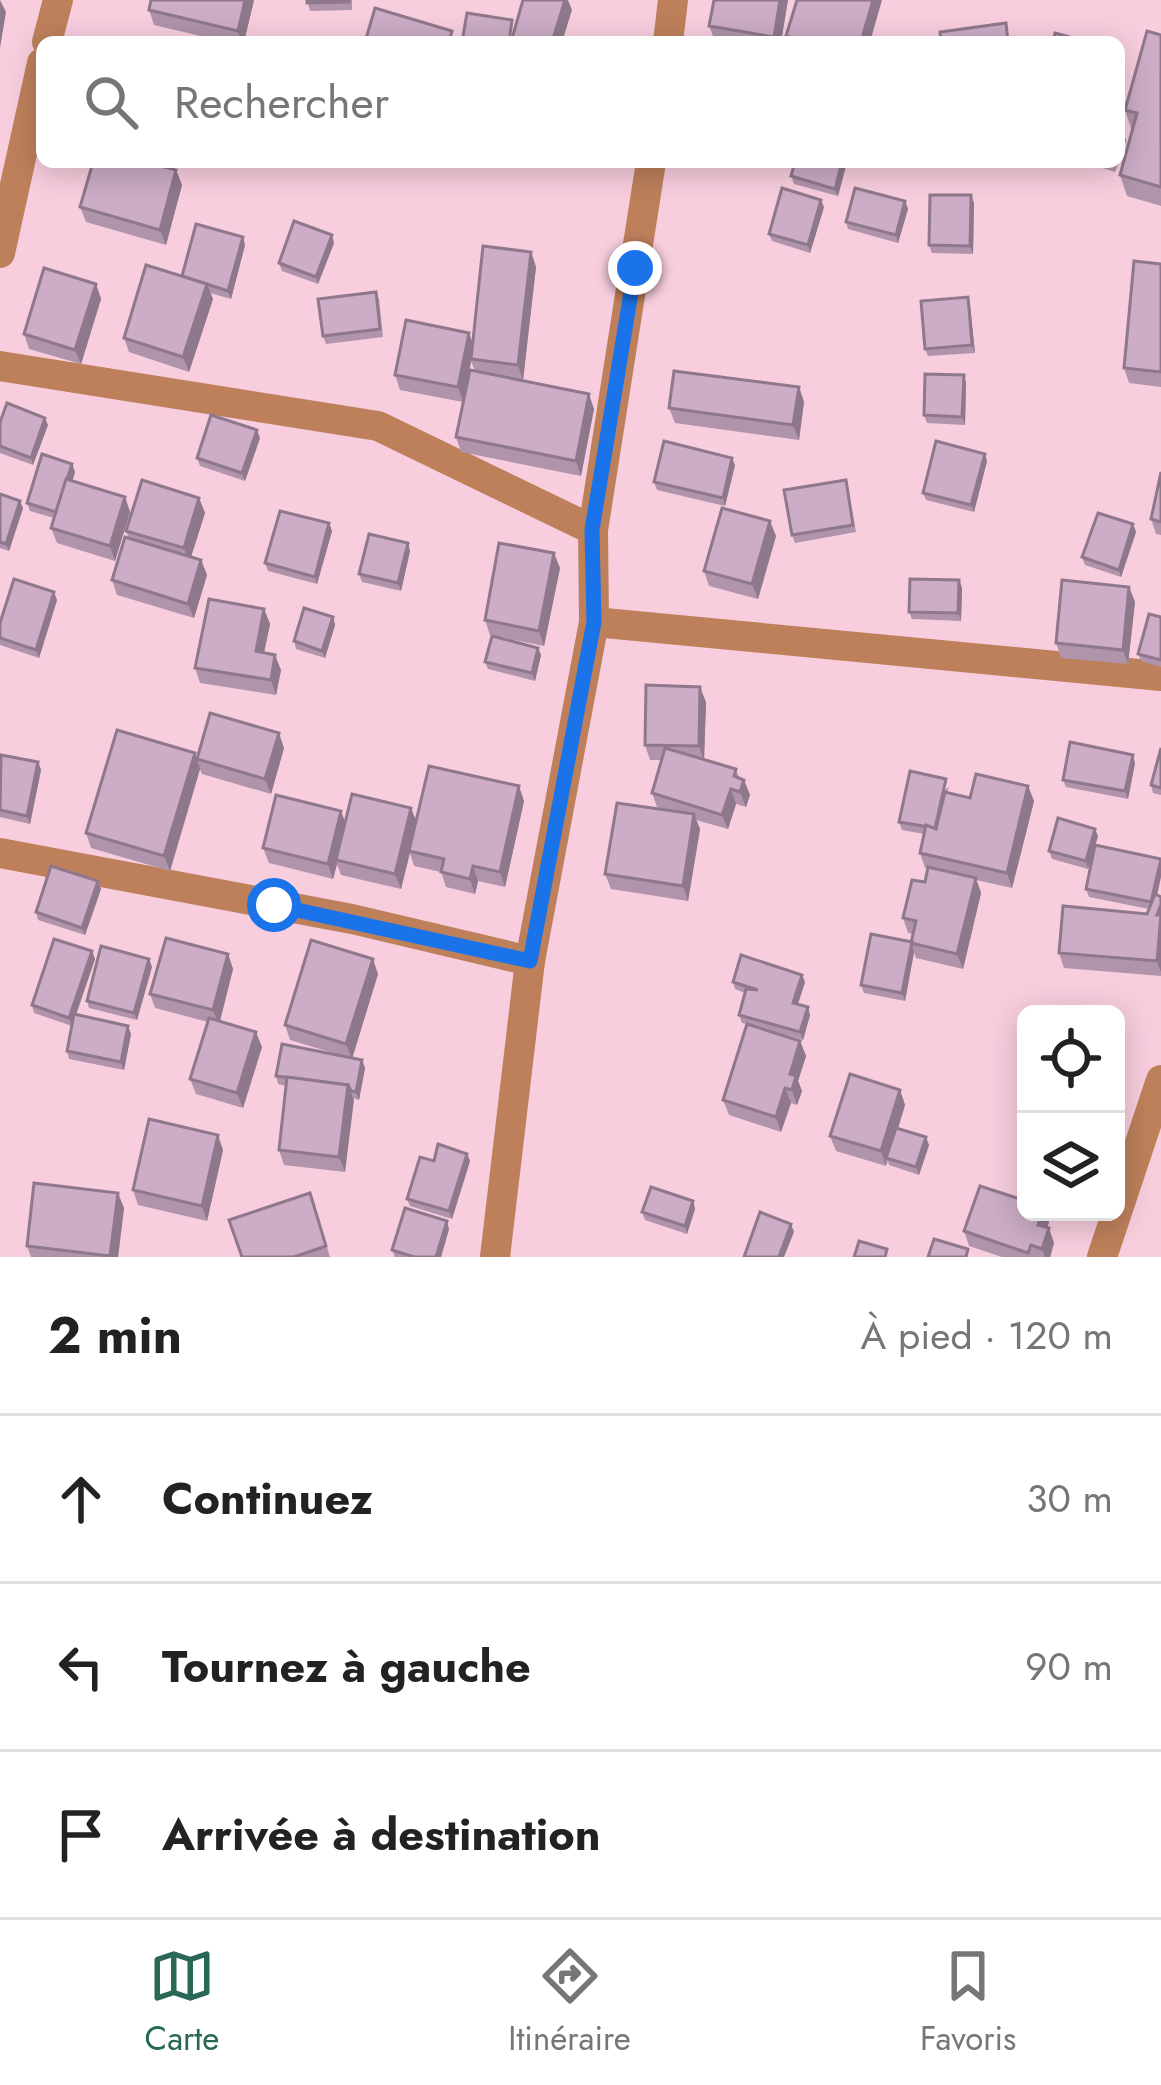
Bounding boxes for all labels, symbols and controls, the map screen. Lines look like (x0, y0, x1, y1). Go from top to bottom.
search box (36, 36, 1125, 168)
icon: search (78, 69, 144, 135)
text: Rechercher (174, 70, 389, 135)
route end (608, 241, 662, 295)
route start (247, 878, 301, 932)
map controls (1017, 1005, 1125, 1221)
button: locate (1017, 1005, 1125, 1113)
button: layers (1017, 1113, 1125, 1221)
text: 2 min (48, 1298, 182, 1372)
text: À pied · 120 m (861, 1307, 1113, 1364)
icon: ahead (48, 1466, 114, 1532)
text: Continuez (162, 1466, 373, 1531)
text: 30 m (1026, 1470, 1113, 1527)
icon: left (48, 1634, 114, 1700)
text: Tournez à gauche (162, 1634, 531, 1699)
text: 90 m (1025, 1638, 1113, 1695)
icon: arrive (48, 1802, 114, 1868)
text: Arrivée à destination (162, 1802, 601, 1867)
tab: Carte (145, 1943, 219, 2062)
tab: Itinéraire (508, 1943, 631, 2062)
tab: Favoris (920, 1943, 1016, 2062)

